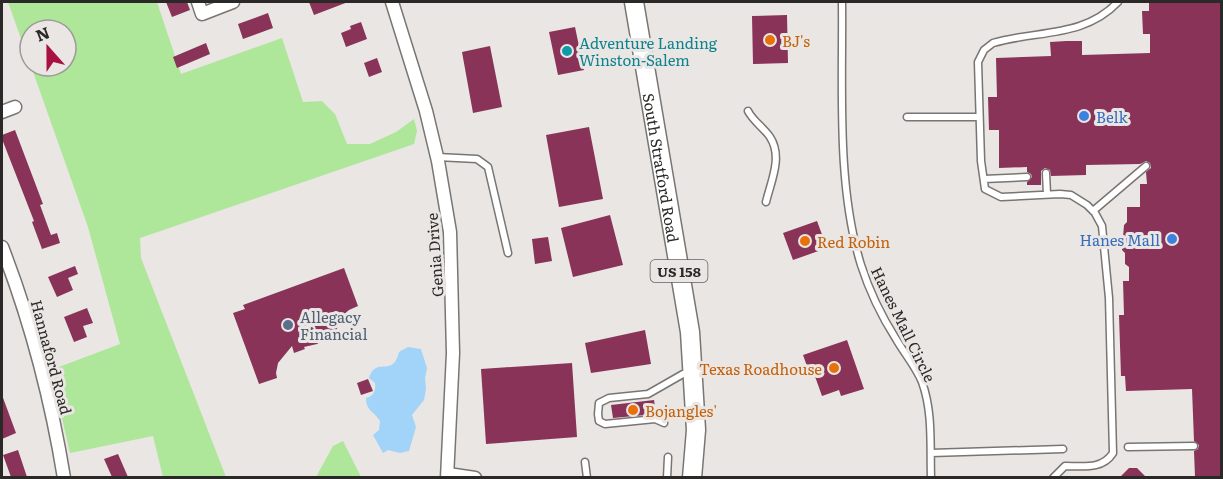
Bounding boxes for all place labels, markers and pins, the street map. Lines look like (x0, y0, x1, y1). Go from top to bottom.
place label: BJ's (782, 29, 810, 52)
place label: Adventure Landing Winston-Salem (579, 31, 718, 71)
marker: BJ's (763, 33, 777, 47)
marker: Adventure Landing Winston-Salem (560, 44, 574, 58)
place label: Belk (1096, 105, 1128, 128)
marker: Belk (1077, 109, 1091, 123)
place label: Hanes Mall (1079, 228, 1160, 251)
place label: Red Robin (817, 230, 890, 253)
marker: Hanes Mall (1165, 232, 1179, 246)
marker: Red Robin (798, 234, 812, 248)
place label: Allegacy Financial (300, 305, 367, 345)
marker: Allegacy Financial (281, 318, 295, 332)
place label: Texas Roadhouse (699, 357, 822, 380)
marker: Texas Roadhouse (827, 361, 841, 375)
place label: Bojangles' (645, 399, 717, 422)
marker: Bojangles' (626, 403, 640, 417)

